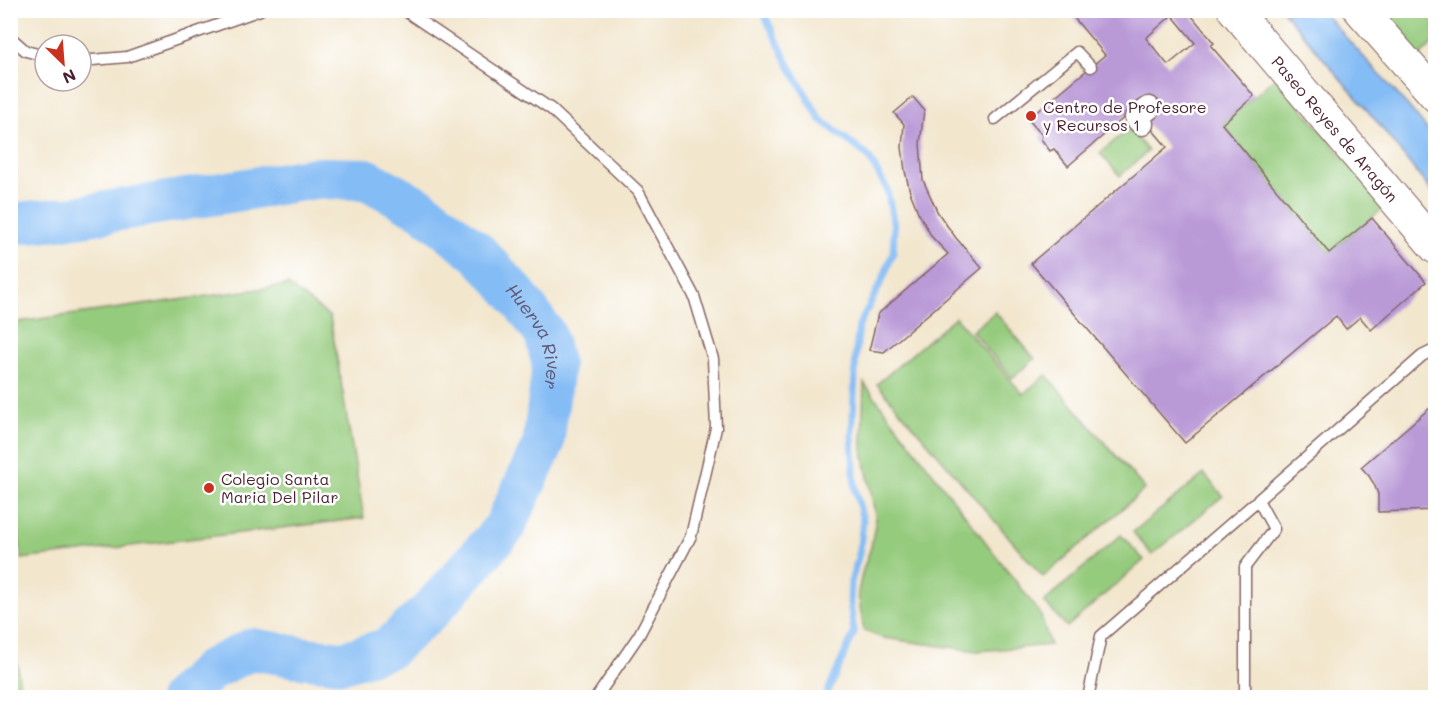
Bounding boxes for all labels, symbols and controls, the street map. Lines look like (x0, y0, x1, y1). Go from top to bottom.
north arrow (33, 33, 93, 93)
street label: Paseo Reyes de Aragón (1267, 51, 1403, 206)
text: N (60, 65, 79, 89)
place label: Centro de Profesore y Recursos 1 (1043, 96, 1207, 135)
marker: Centro de Profesore y Recursos 1 (1024, 109, 1038, 123)
water label: Huerva River (501, 278, 567, 391)
place label: Colegio Santa Maria Del Pilar (221, 468, 338, 507)
marker: Colegio Santa Maria Del Pilar (202, 481, 216, 495)

